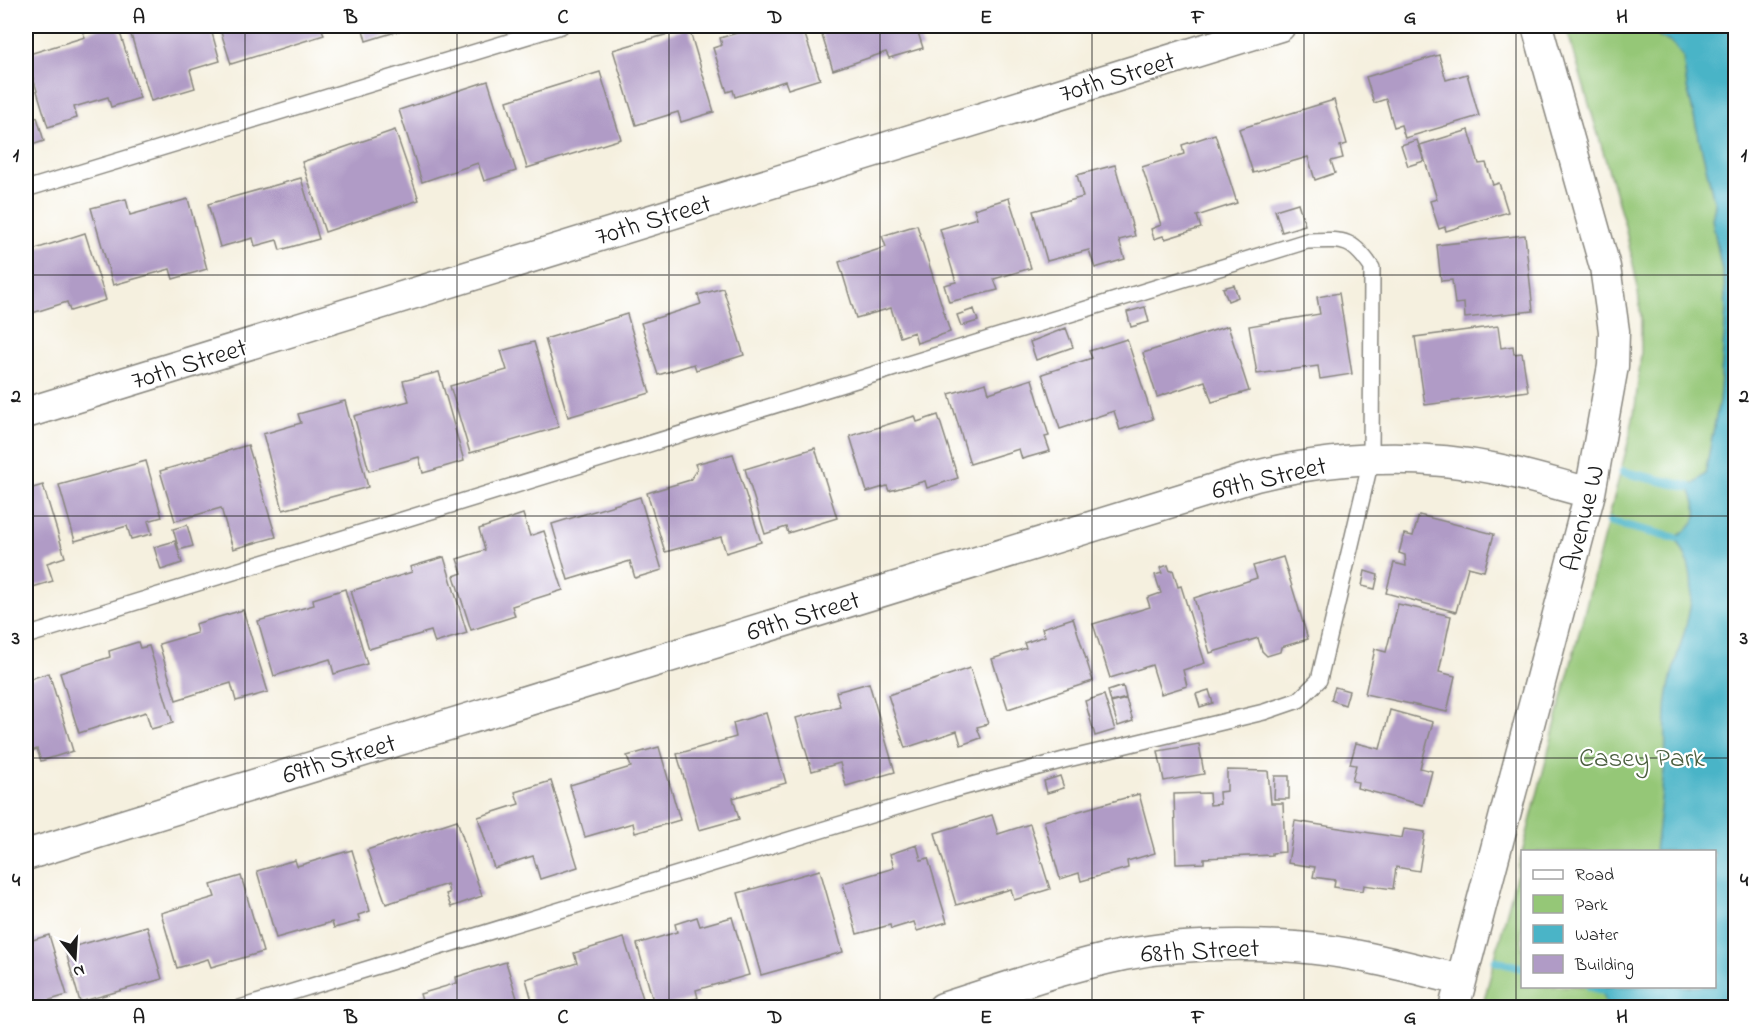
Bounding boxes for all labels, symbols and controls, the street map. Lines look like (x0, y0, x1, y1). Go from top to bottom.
text: A (133, 4, 145, 33)
text: B (343, 4, 358, 33)
text: C (558, 4, 569, 33)
text: D (767, 4, 782, 33)
text: E (980, 4, 992, 33)
text: F (1191, 4, 1205, 33)
text: G (1404, 4, 1417, 33)
text: H (1616, 4, 1628, 33)
street label: 70th Street (1055, 42, 1181, 115)
text: 1 (13, 142, 20, 171)
text: 1 (1741, 142, 1748, 171)
street label: 70th Street (591, 185, 717, 258)
street label: 70th Street (127, 329, 253, 402)
text: 2 (10, 383, 21, 412)
text: 2 (1738, 383, 1749, 412)
street label: 69th Street (1208, 447, 1331, 512)
street label: Avenue W (1552, 461, 1616, 576)
street label: 69th Street (742, 582, 865, 653)
text: 3 (11, 625, 20, 654)
text: 3 (1739, 625, 1748, 654)
street label: 69th Street (278, 725, 401, 796)
park label: Casey Park (1579, 740, 1705, 779)
legend (1521, 850, 1716, 988)
text: Road (1575, 863, 1614, 889)
text: 4 (12, 867, 21, 896)
text: 4 (1740, 867, 1749, 896)
text: Park (1575, 893, 1608, 919)
text: Water (1575, 923, 1619, 949)
north arrow (45, 928, 105, 988)
street label: 68th Street (1140, 930, 1260, 975)
text: Building (1574, 953, 1634, 980)
text: N (70, 957, 87, 984)
text: A (133, 1004, 145, 1033)
text: B (343, 1004, 358, 1033)
text: C (558, 1004, 569, 1033)
text: D (767, 1004, 782, 1033)
text: E (980, 1004, 992, 1033)
text: F (1191, 1004, 1205, 1033)
text: G (1404, 1004, 1417, 1033)
text: H (1616, 1004, 1628, 1033)

